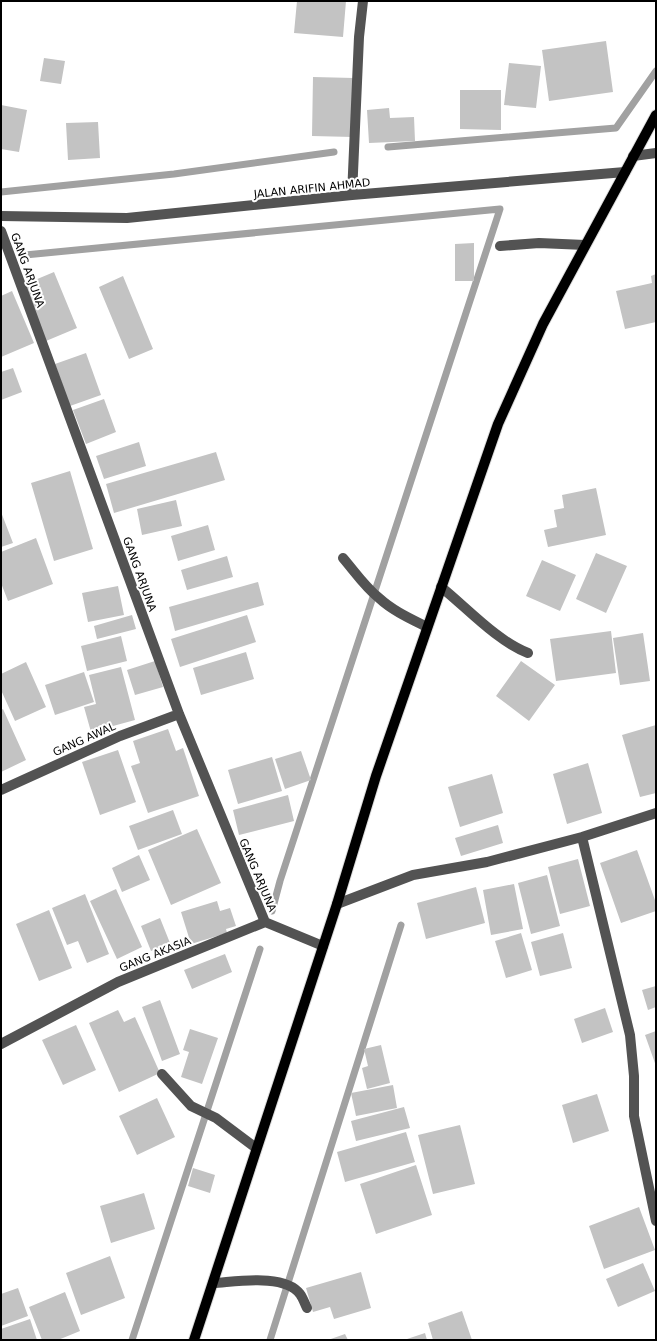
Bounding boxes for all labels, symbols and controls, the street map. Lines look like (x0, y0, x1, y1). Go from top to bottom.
street label: JALAN ARIFIN AHMAD (252, 176, 371, 201)
street label: GANG ARJUNA (8, 231, 47, 310)
street label: GANG ARJUNA (120, 535, 159, 614)
street label: GANG AWAL (51, 720, 118, 759)
street label: GANG ARJUNA (236, 837, 279, 914)
street label: GANG AKASIA (117, 934, 193, 975)

